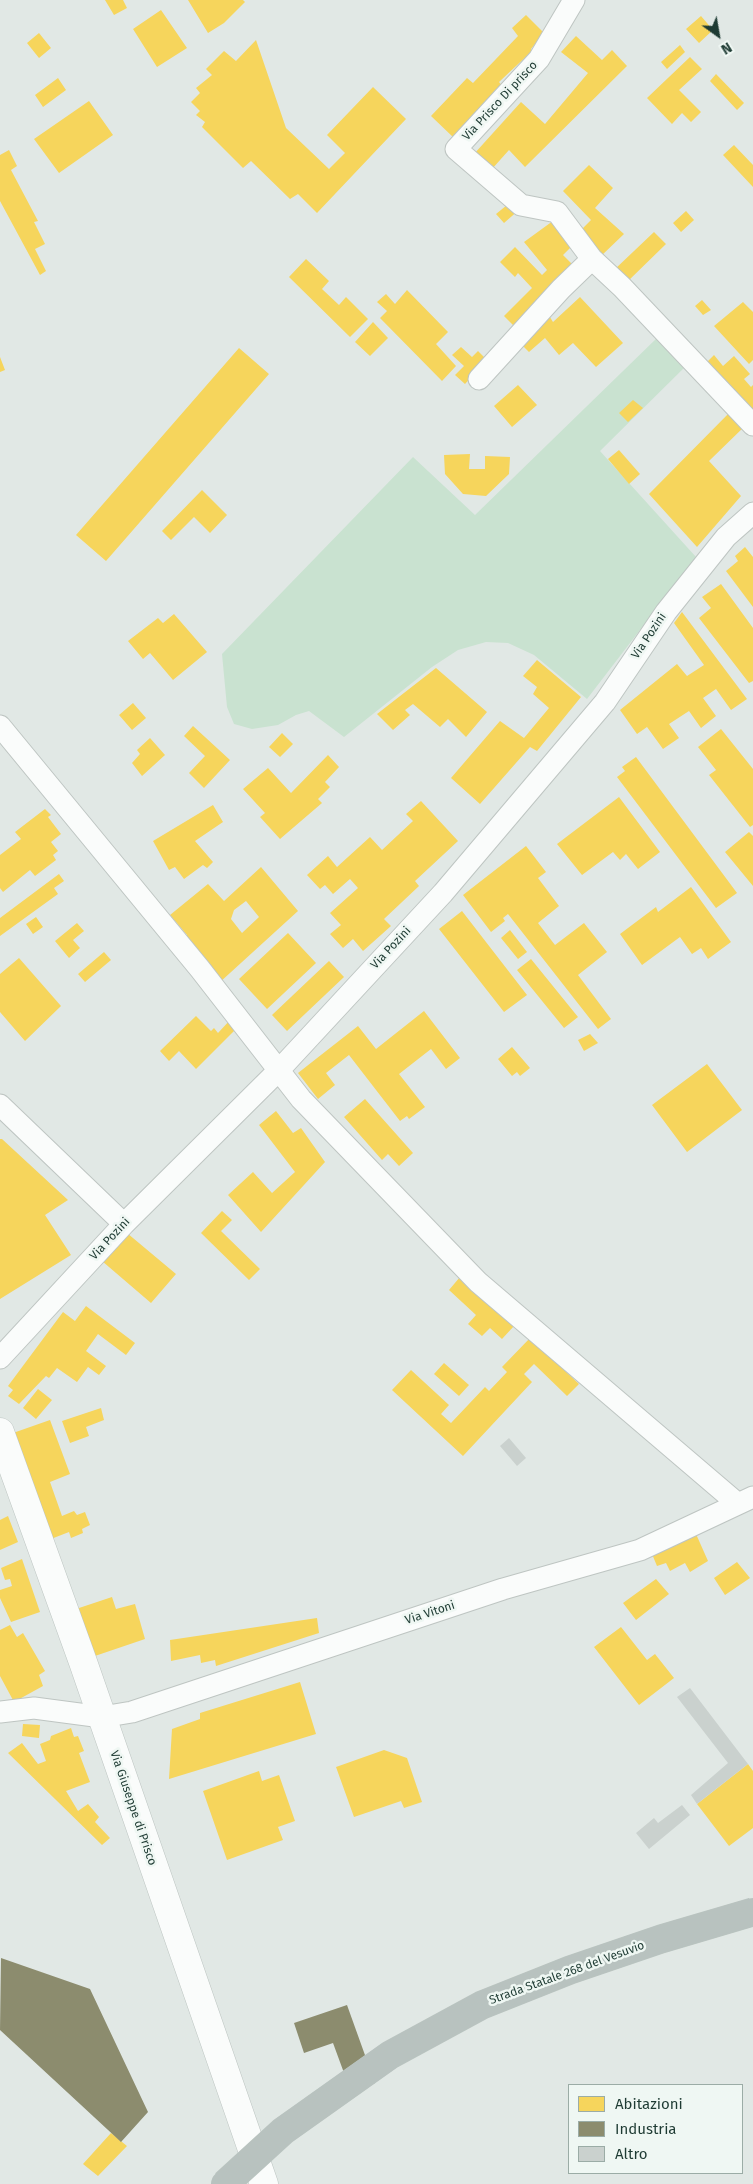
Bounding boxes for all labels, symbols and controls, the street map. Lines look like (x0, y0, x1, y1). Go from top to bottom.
north arrow (693, 10, 743, 60)
text: N (718, 38, 735, 58)
street label: Via Prisco Di prisco (459, 58, 541, 144)
street label: Via Pozini (628, 610, 670, 662)
street label: Via Pozini (368, 924, 414, 972)
street label: Via Pozini (87, 1215, 133, 1263)
street label: Via Vitoni (403, 1598, 457, 1628)
street label: Via Giuseppe di Prisco (107, 1749, 159, 1867)
street label: Strada Statale 268 del Vesuvio (487, 1938, 647, 2008)
legend (568, 2084, 743, 2174)
text: Abitazioni (615, 2095, 683, 2113)
text: Industria (615, 2120, 677, 2138)
text: Altro (615, 2145, 648, 2163)

